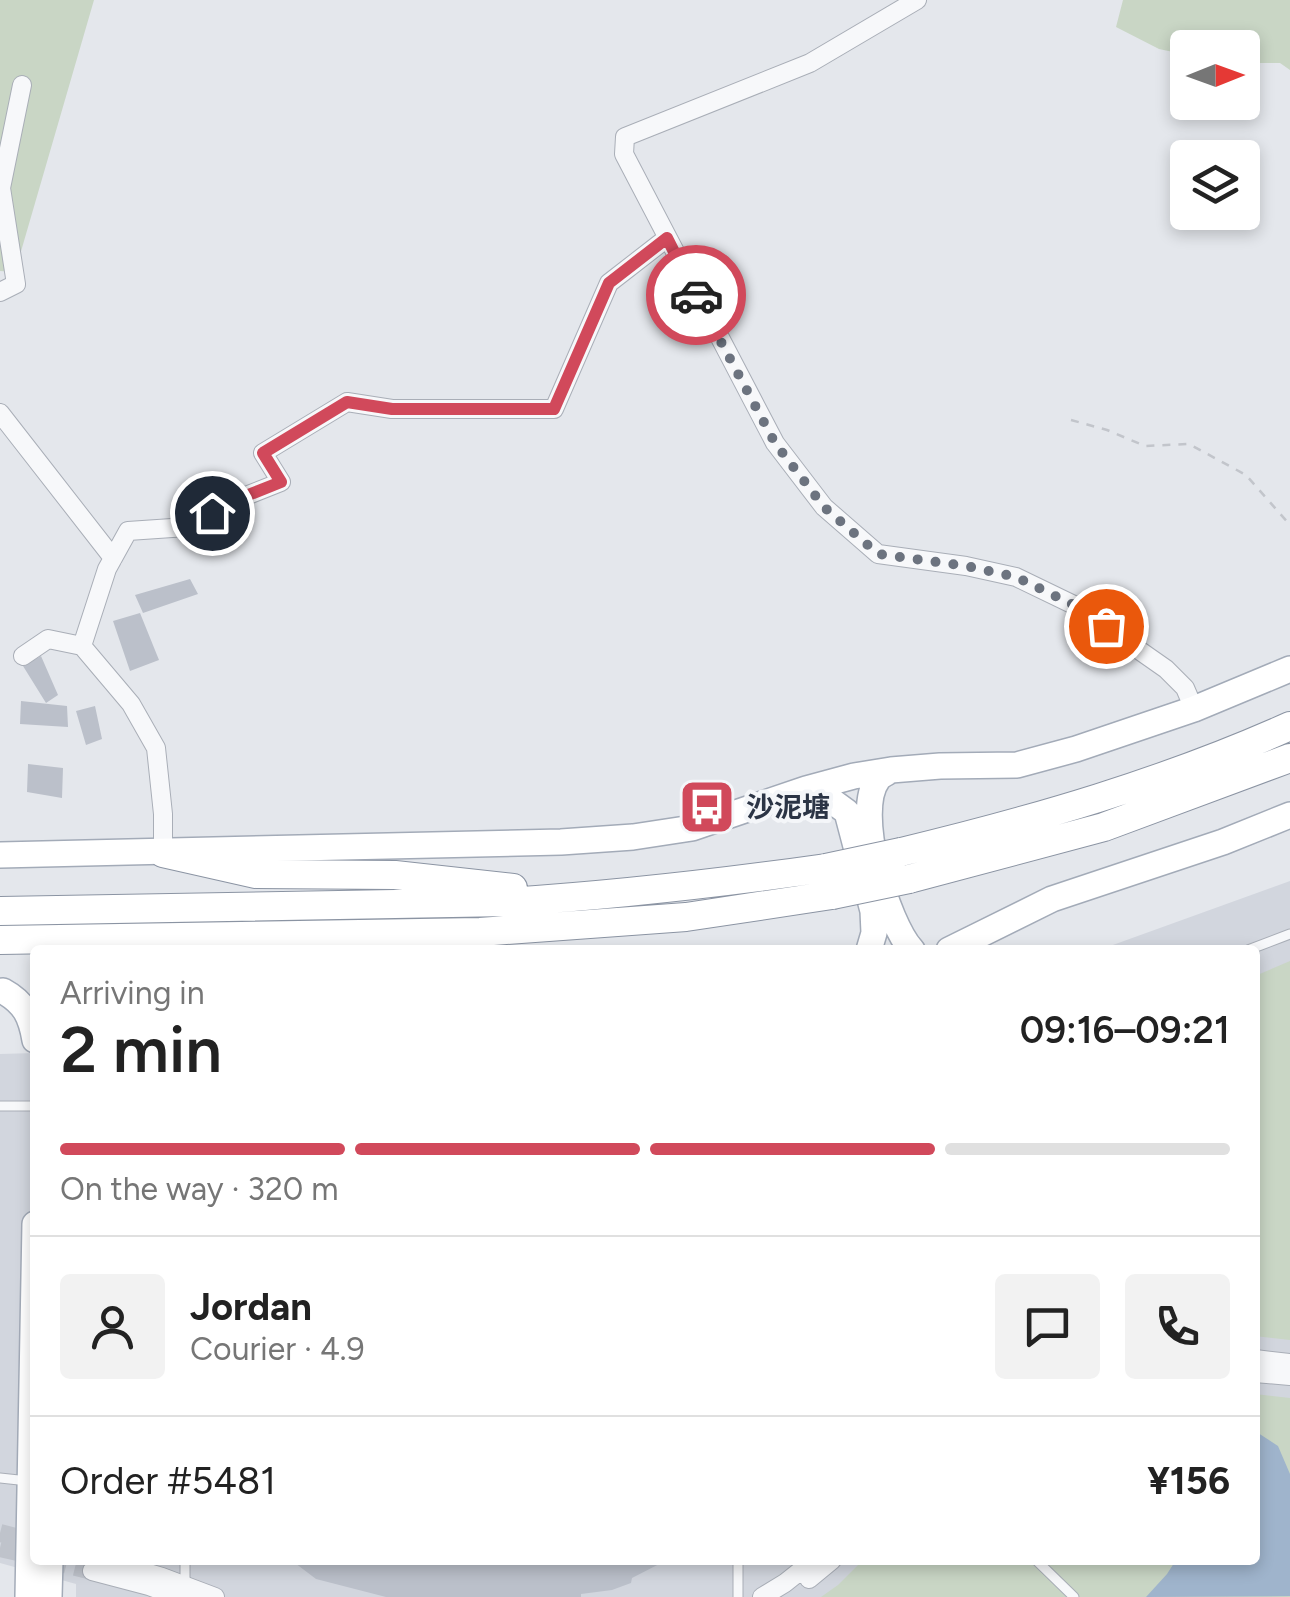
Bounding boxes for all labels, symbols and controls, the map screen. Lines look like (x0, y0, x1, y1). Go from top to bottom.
north arrow (1170, 30, 1260, 120)
map controls (1170, 30, 1260, 230)
button: layers (1170, 140, 1260, 230)
courier (646, 245, 746, 345)
icon: car (669, 268, 724, 323)
pin (170, 471, 255, 556)
icon: home (185, 486, 240, 541)
pin (1064, 584, 1149, 669)
icon: bag (1079, 599, 1134, 654)
bus stop icon: 沙泥塘 (677, 777, 737, 837)
place label: 沙泥塘 (746, 790, 830, 824)
text: Arriving in (60, 974, 205, 1012)
text: 09:16–09:21 (1020, 1007, 1230, 1053)
text: 2 min (60, 1010, 222, 1088)
text: On the way · 320 m (60, 1170, 338, 1208)
button: person (60, 1274, 165, 1379)
button: chat (995, 1274, 1100, 1379)
button: phone (1125, 1274, 1230, 1379)
text: Jordan (190, 1284, 312, 1330)
text: Courier · 4.9 (190, 1330, 365, 1368)
text: Order #5481 (60, 1458, 276, 1504)
text: ¥156 (1147, 1458, 1230, 1504)

